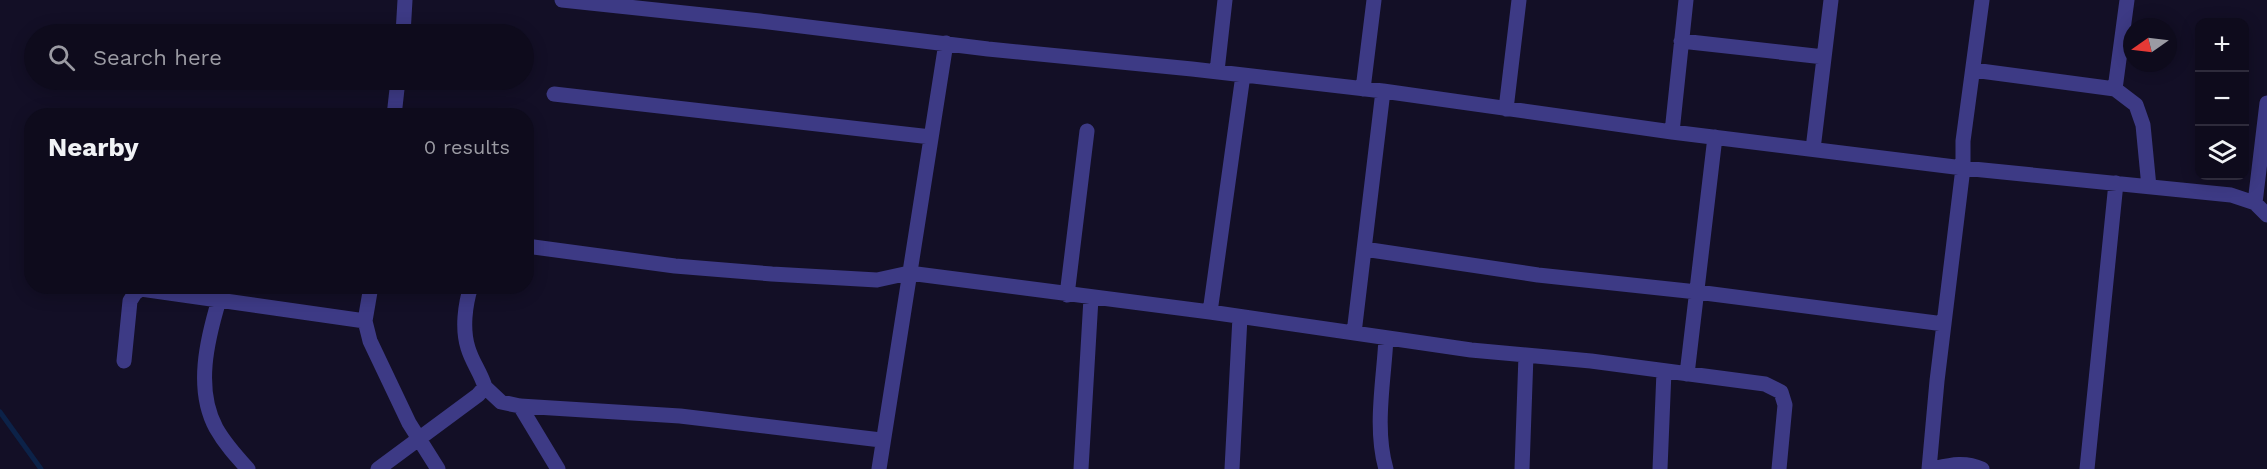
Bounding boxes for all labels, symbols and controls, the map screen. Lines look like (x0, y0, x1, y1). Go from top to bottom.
north arrow (2123, 18, 2177, 72)
map controls (2195, 18, 2249, 180)
button: + (2195, 18, 2249, 72)
search box (24, 24, 534, 90)
icon: search (45, 41, 78, 74)
text: Search here (93, 45, 222, 70)
button: − (2195, 72, 2249, 126)
button: layers (2195, 126, 2249, 180)
text: Nearby (48, 132, 139, 162)
text: 0 results (424, 135, 510, 159)

